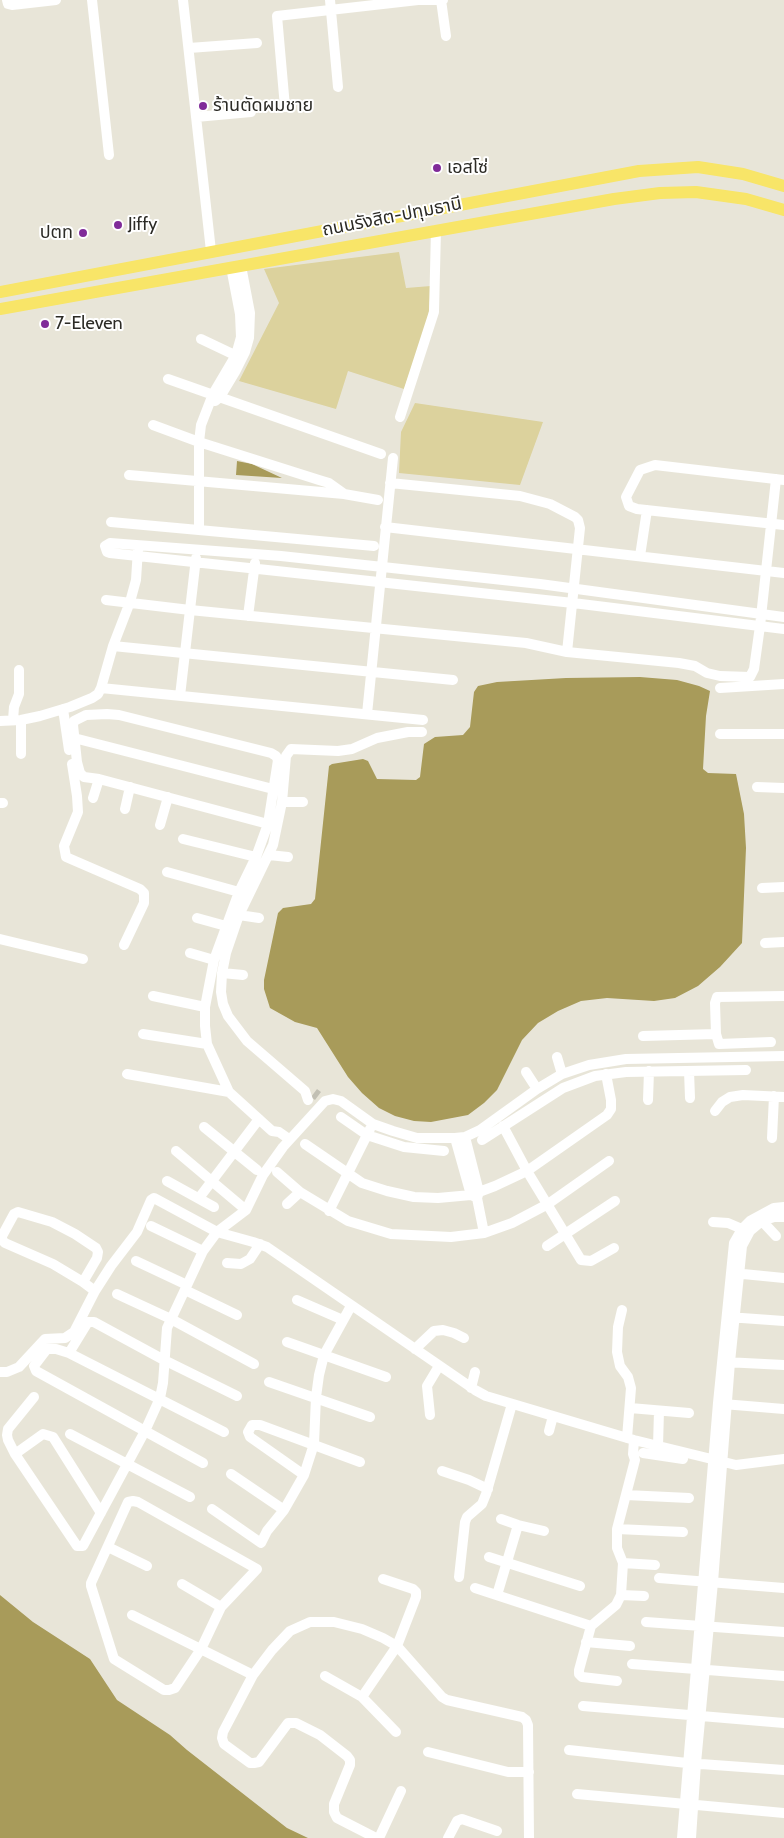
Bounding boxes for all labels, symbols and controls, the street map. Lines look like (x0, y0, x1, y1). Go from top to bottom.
place label: ร้านตัดผมชาย (213, 95, 313, 117)
marker: ร้านตัดผมชาย (197, 100, 209, 112)
place label: เอสโซ่ (447, 157, 488, 179)
marker: เอสโซ่ (431, 162, 443, 174)
street label: ถนนรังสิต-ปทุมธานี (320, 193, 464, 241)
place label: Jiffy (128, 214, 157, 236)
marker: Jiffy (112, 219, 124, 231)
place label: ปตท (40, 222, 73, 244)
marker: ปตท (77, 227, 89, 239)
place label: 7-Eleven (55, 313, 123, 335)
marker: 7-Eleven (39, 318, 51, 330)

